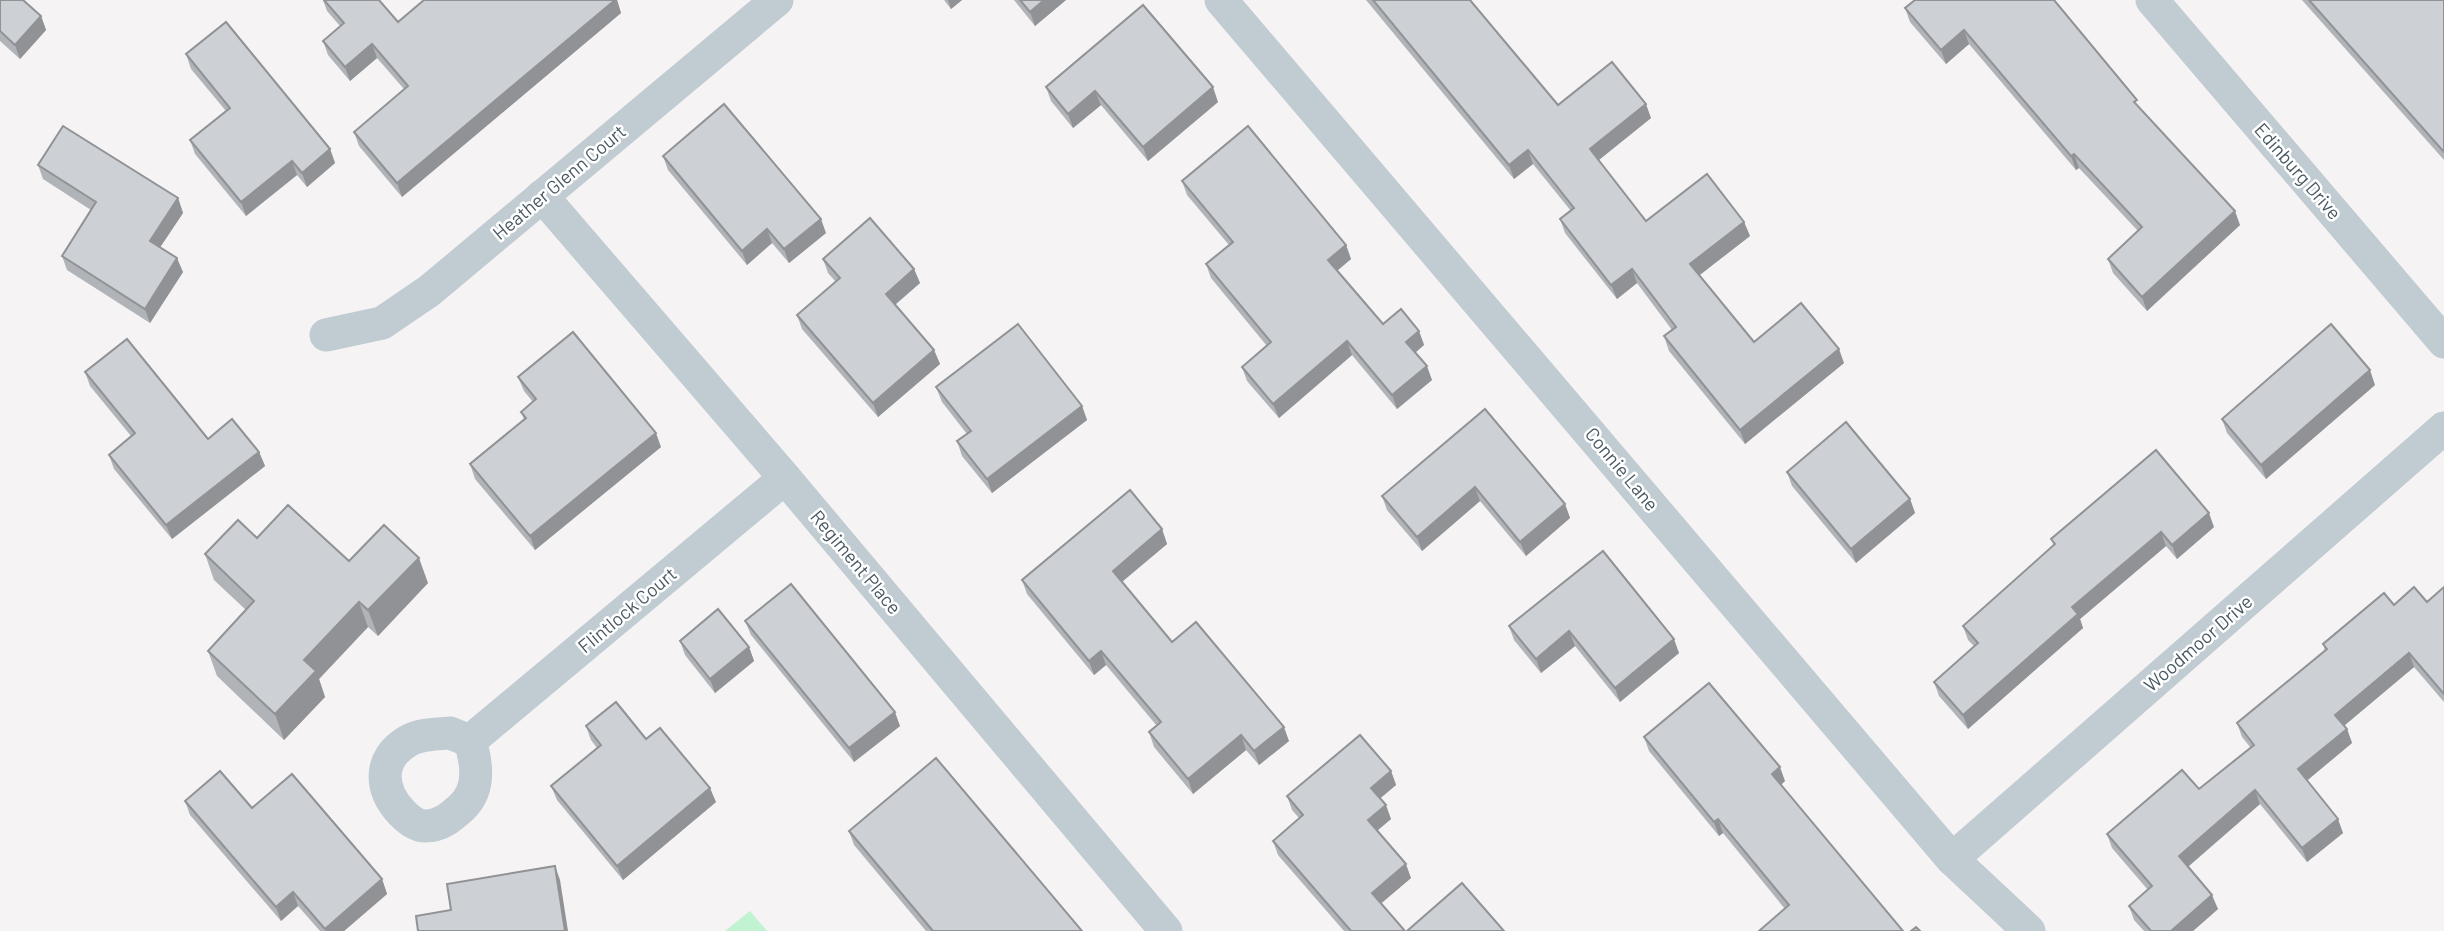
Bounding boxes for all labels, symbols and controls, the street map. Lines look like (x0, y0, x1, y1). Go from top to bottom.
street label: Edinburg Drive (2250, 118, 2347, 224)
street label: Heather Glenn Court (487, 119, 630, 244)
street label: Connie Lane (1581, 422, 1664, 515)
street label: Regiment Place (806, 505, 907, 618)
street label: Flintlock Court (573, 562, 681, 657)
street label: Woodmoor Drive (2139, 589, 2257, 696)

